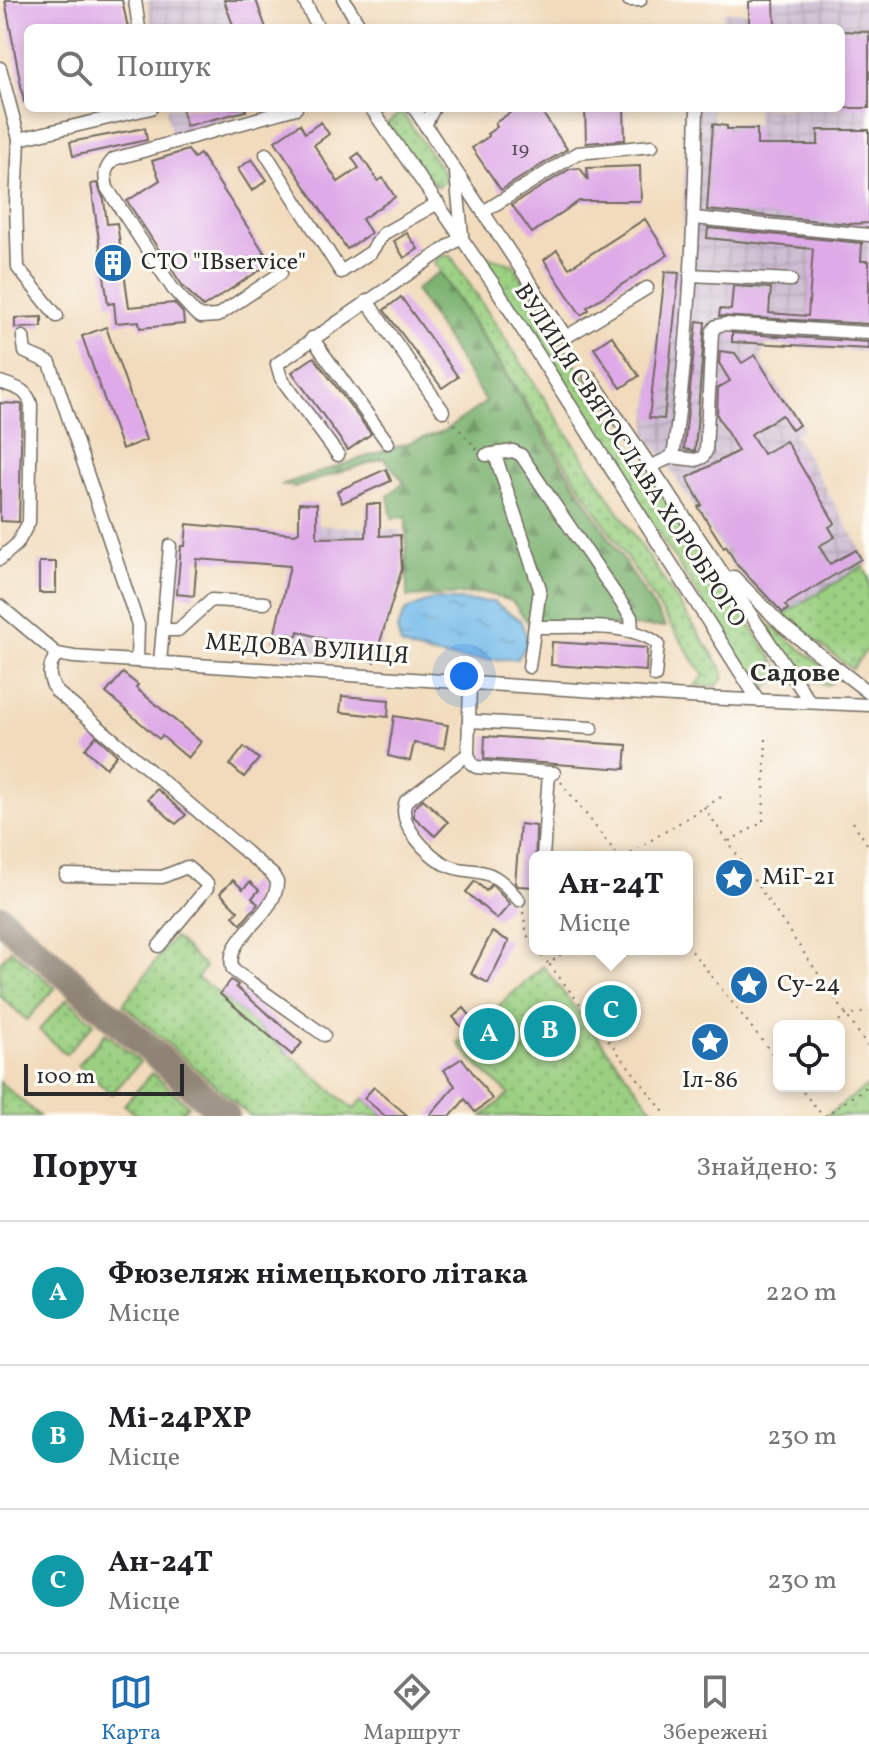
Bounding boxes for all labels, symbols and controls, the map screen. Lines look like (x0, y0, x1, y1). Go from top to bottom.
search box (24, 24, 845, 112)
icon: search (52, 46, 96, 90)
text: Пошук (116, 47, 211, 89)
house number: 19 (511, 136, 529, 164)
building icon: СТО "IBservice" (92, 242, 134, 284)
place label: СТО "IBservice" (141, 246, 306, 280)
street label: ВУЛИЦЯ СВЯТОСЛАВА ХОРОБРОГО (505, 277, 753, 635)
street label: МЕДОВА ВУЛИЦЯ (204, 626, 410, 674)
your location (444, 656, 484, 696)
district label: Садове (750, 656, 840, 692)
popup (529, 851, 693, 955)
place icon: МіГ-21 (713, 857, 755, 899)
place label: МіГ-21 (762, 861, 835, 895)
text: Ан-24Т (558, 864, 664, 906)
text: Місце (558, 906, 631, 942)
place icon: Су-24 (728, 964, 770, 1006)
place label: Су-24 (777, 968, 841, 1002)
pin: C (585, 981, 637, 1041)
pin: B (524, 1001, 576, 1061)
pin: A (463, 1004, 515, 1064)
map controls (773, 1020, 845, 1092)
button: locate (773, 1020, 845, 1092)
place icon: Іл-86 (689, 1021, 731, 1063)
scale bar (24, 1060, 184, 1096)
text: 100 m (36, 1062, 95, 1093)
place label: Іл-86 (682, 1064, 738, 1098)
text: Поруч (32, 1145, 138, 1192)
text: Знайдено: 3 (696, 1150, 837, 1186)
text: Фюзеляж німецького літака (108, 1254, 528, 1296)
text: A (49, 1275, 67, 1311)
text: 220 m (765, 1275, 837, 1311)
text: Місце (108, 1296, 180, 1332)
text: Мі-24РХР (108, 1398, 252, 1440)
text: B (49, 1419, 67, 1455)
text: 230 m (767, 1419, 837, 1455)
text: Місце (108, 1440, 180, 1476)
text: Ан-24Т (108, 1542, 213, 1584)
text: C (50, 1563, 66, 1599)
text: 230 m (767, 1563, 837, 1599)
text: Місце (108, 1584, 180, 1620)
tab: Карта (101, 1670, 161, 1749)
tab: Маршрут (363, 1670, 460, 1749)
tab: Збережені (663, 1670, 768, 1749)

